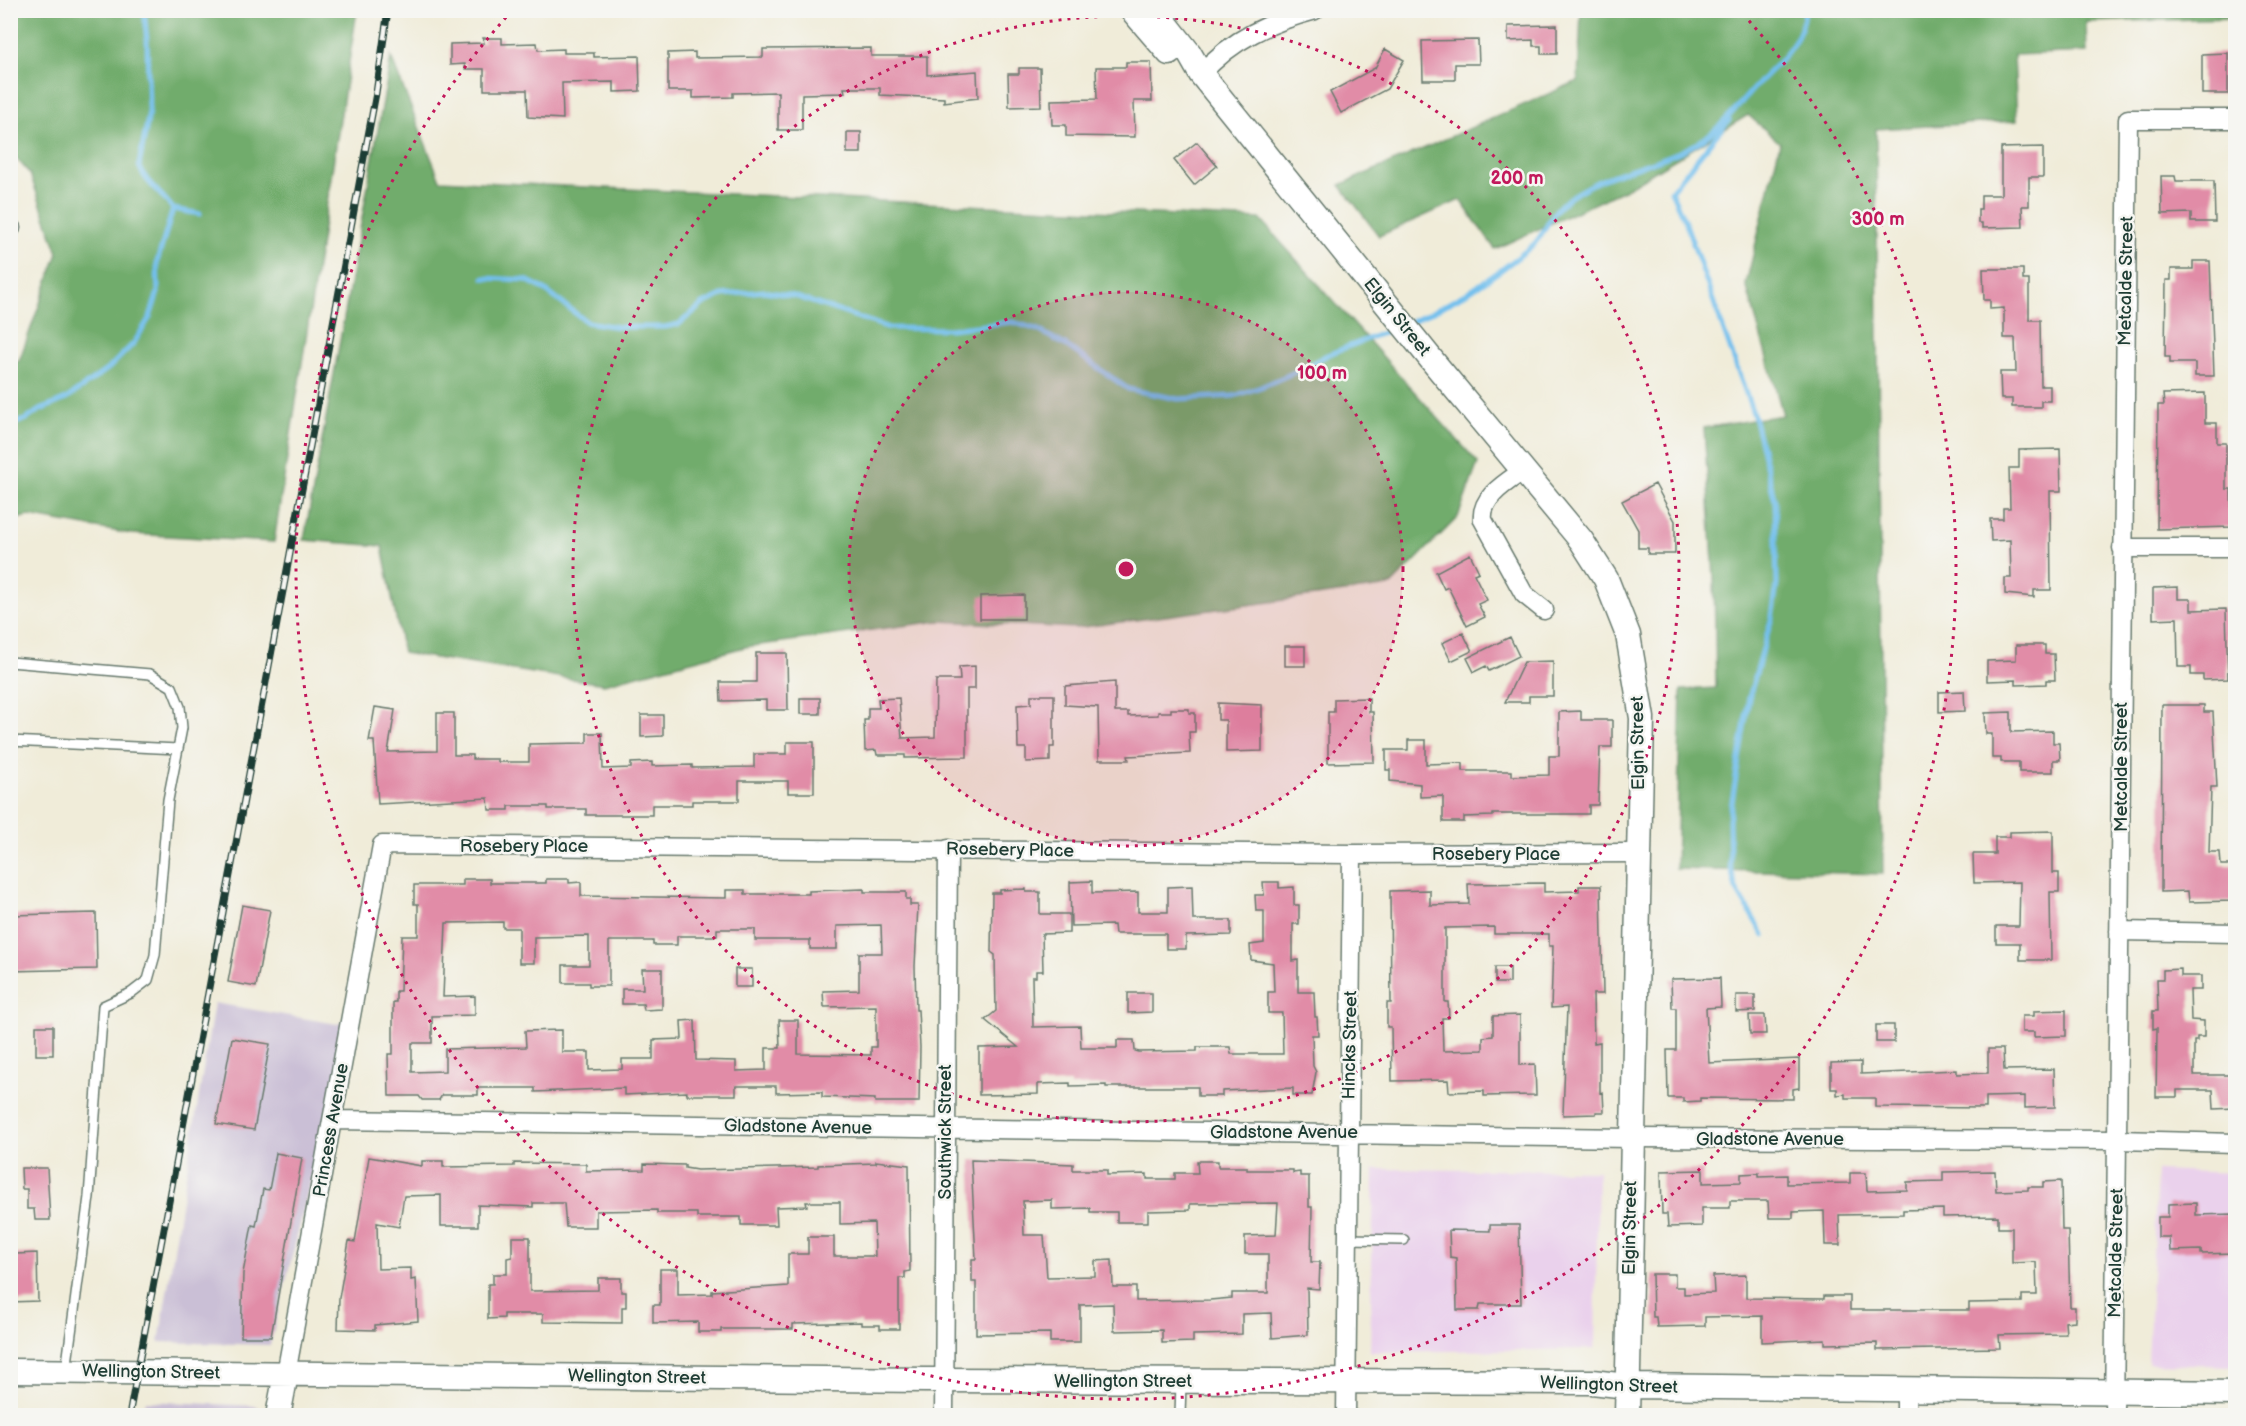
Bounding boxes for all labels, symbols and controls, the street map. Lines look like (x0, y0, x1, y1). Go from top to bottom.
text: 200 m (1490, 168, 1544, 189)
text: 300 m (1851, 209, 1905, 230)
street label: Metcalde Street (2114, 215, 2138, 346)
street label: Elgin Street (1359, 274, 1435, 361)
text: 100 m (1297, 363, 1347, 384)
centre of rings (1116, 559, 1136, 579)
street label: Elgin Street (1627, 695, 1649, 790)
street label: Metcalde Street (2111, 702, 2132, 832)
street label: Rosebery Place (460, 836, 588, 857)
street label: Rosebery Place (946, 838, 1075, 862)
street label: Rosebery Place (1432, 844, 1560, 865)
street label: Hincks Street (1339, 990, 1361, 1100)
street label: Princess Avenue (309, 1061, 353, 1199)
street label: Southwick Street (935, 1064, 956, 1199)
street label: Gladstone Avenue (724, 1115, 873, 1139)
street label: Gladstone Avenue (1210, 1122, 1358, 1143)
street label: Gladstone Avenue (1696, 1129, 1844, 1150)
street label: Elgin Street (1619, 1180, 1641, 1275)
street label: Metcalde Street (2104, 1187, 2128, 1318)
street label: Wellington Street (82, 1360, 221, 1384)
street label: Wellington Street (568, 1365, 707, 1389)
street label: Wellington Street (1054, 1371, 1193, 1392)
street label: Wellington Street (1540, 1372, 1679, 1398)

